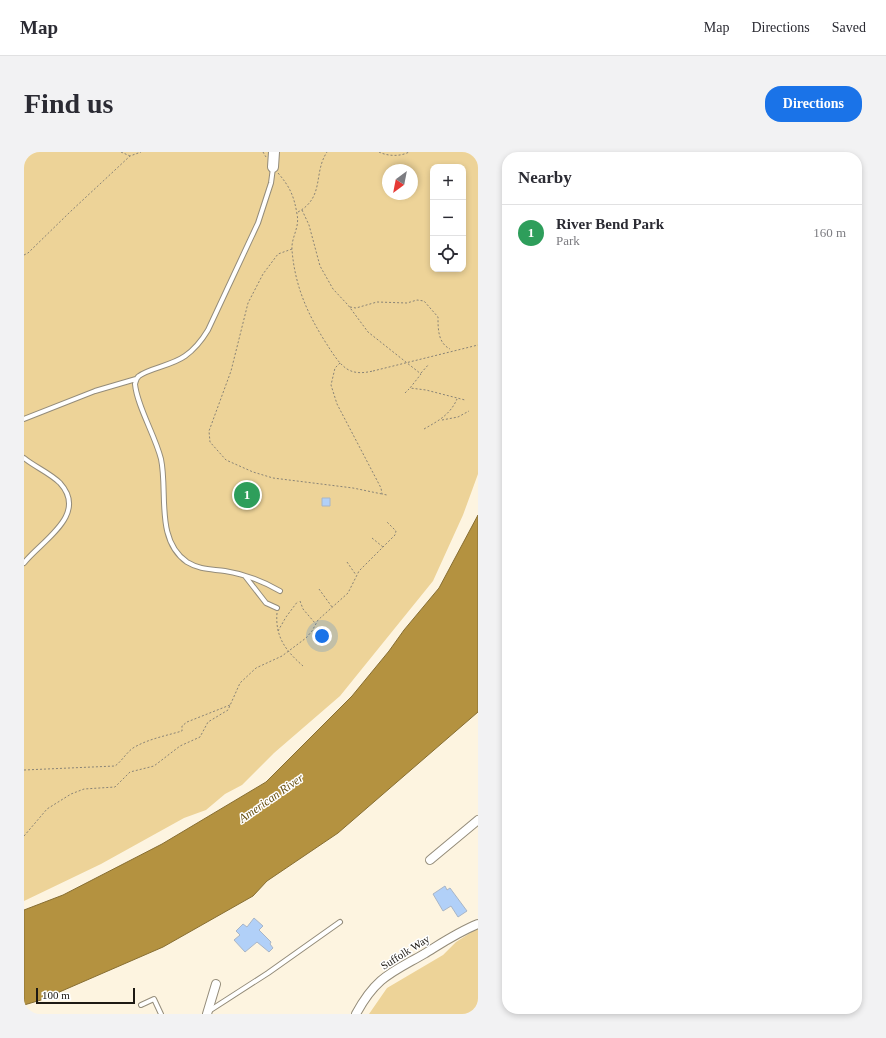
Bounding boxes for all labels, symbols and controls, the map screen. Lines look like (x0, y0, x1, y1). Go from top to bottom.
text: Map (20, 17, 58, 38)
text: Map (704, 20, 729, 35)
text: Directions (751, 20, 810, 35)
text: Saved (832, 20, 866, 35)
button: Directions (765, 86, 862, 122)
text: Find us (24, 88, 114, 119)
north arrow (382, 164, 418, 200)
map controls (430, 164, 466, 272)
button: + (430, 164, 466, 200)
text: Nearby (518, 168, 572, 187)
button: − (430, 200, 466, 236)
text: River Bend Park (556, 216, 664, 232)
text: 1 (528, 225, 534, 240)
text: 160 m (813, 225, 846, 240)
text: Park (556, 233, 580, 248)
button: locate (430, 236, 466, 272)
pin: 1 (234, 480, 260, 510)
your location (312, 626, 332, 646)
water label: American River (235, 770, 306, 826)
street label: Suffolk Way (378, 932, 432, 972)
scale bar (36, 986, 135, 1005)
text: 100 m (42, 989, 70, 1001)

